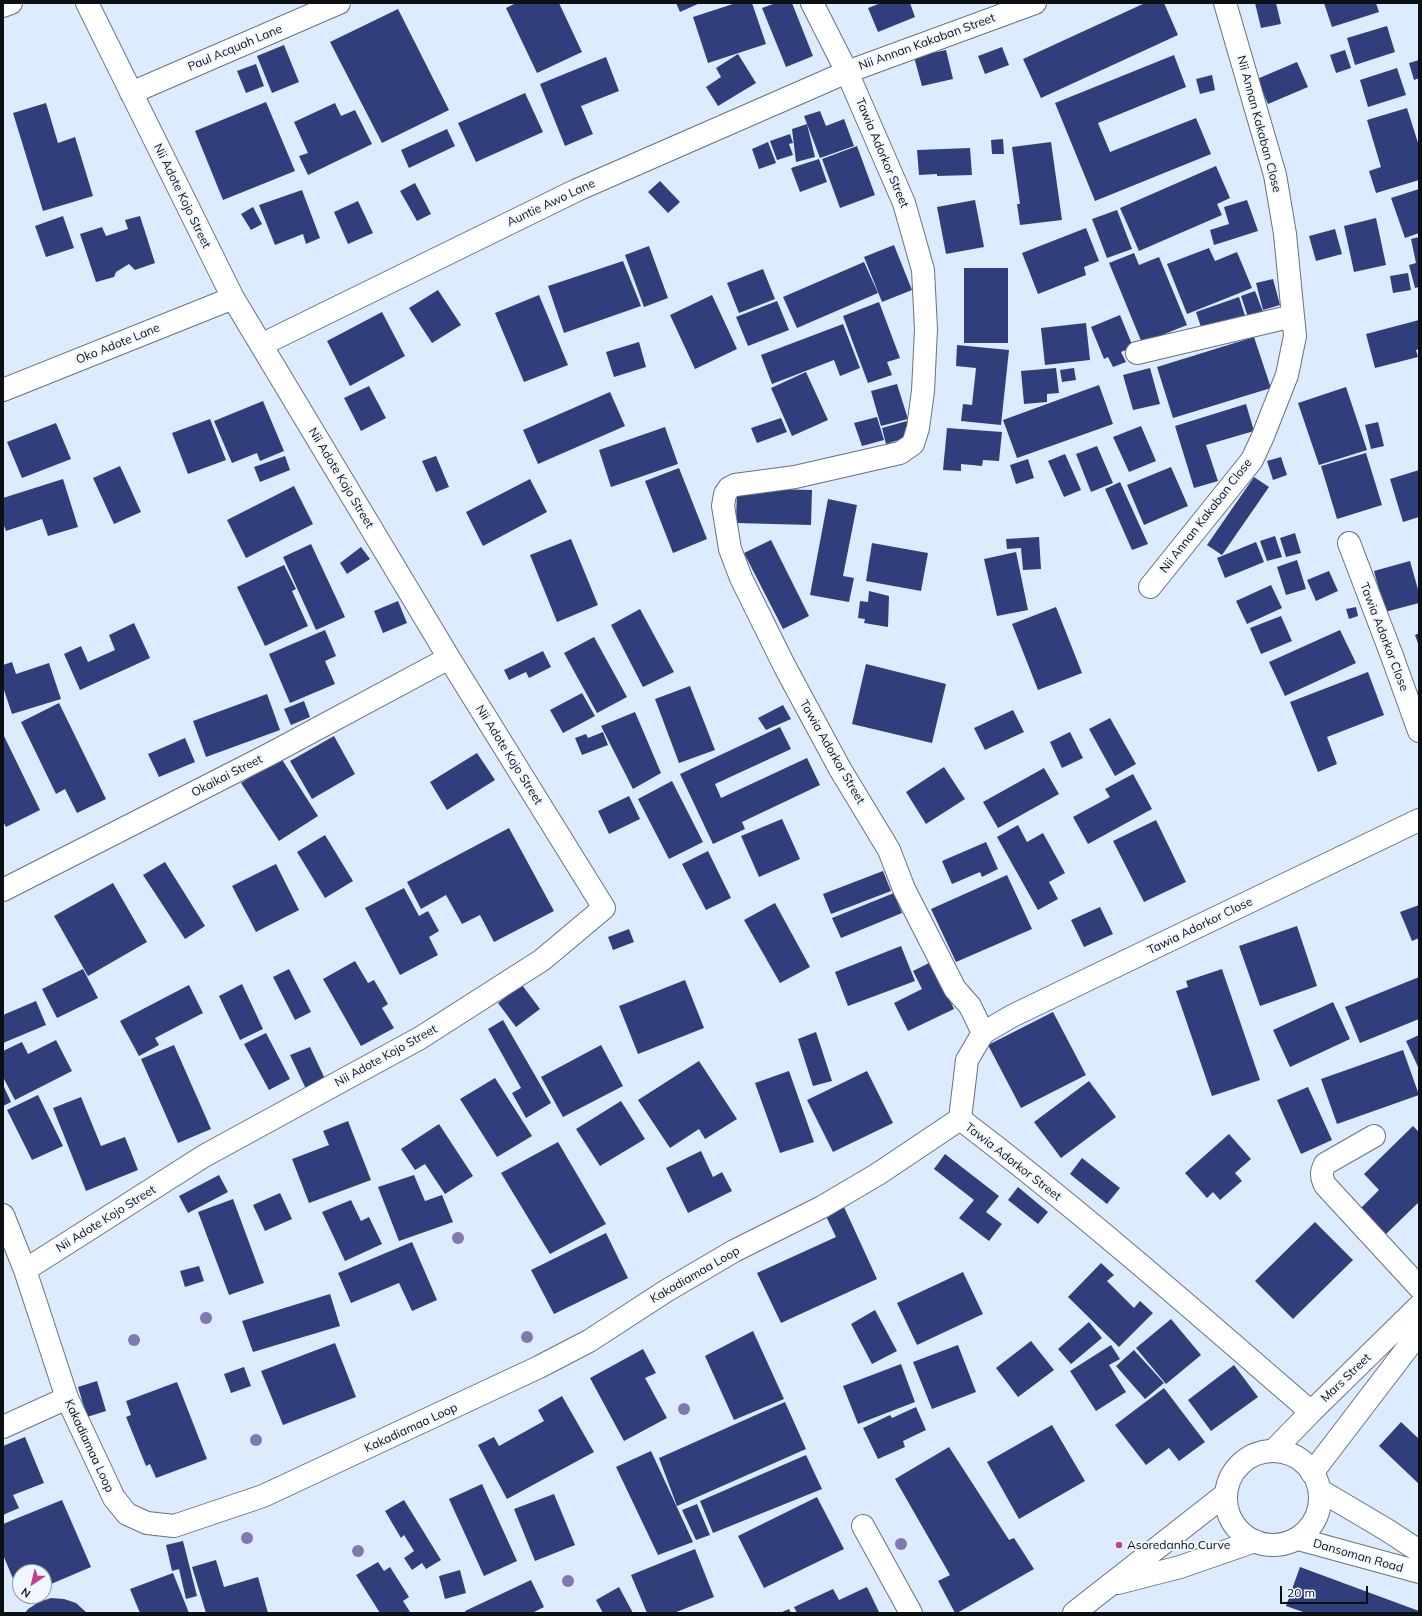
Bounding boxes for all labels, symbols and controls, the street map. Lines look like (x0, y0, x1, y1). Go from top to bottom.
street label: Nii Annan Kakaban Street (857, 11, 997, 73)
street label: Paul Acquah Lane (186, 22, 284, 74)
street label: Nii Annan Kakaban Close (1234, 54, 1284, 194)
street label: Tawia Adorkor Street (852, 96, 912, 210)
street label: Nii Adote Kojo Street (150, 141, 214, 251)
street label: Auntie Awo Lane (505, 176, 597, 230)
street label: Oko Adote Lane (74, 321, 162, 367)
street label: Nii Adote Kojo Street (305, 425, 377, 531)
street label: Nii Annan Kakaban Close (1157, 456, 1255, 576)
street label: Tawia Adorkor Close (1357, 581, 1411, 693)
street label: Tawia Adorkor Street (796, 697, 868, 807)
street label: Nii Adote Kojo Street (473, 703, 545, 807)
street label: Okaikai Street (189, 752, 265, 800)
street label: Tawia Adorkor Close (1145, 894, 1255, 958)
street label: Nii Adote Kojo Street (332, 1022, 440, 1090)
street label: Tawia Adorkor Street (962, 1120, 1064, 1204)
street label: Nii Adote Kojo Street (54, 1183, 158, 1255)
street label: Kakadiamaa Loop (648, 1244, 742, 1306)
street label: Mars Street (1318, 1351, 1374, 1405)
street label: Kakadiamaa Loop (61, 1397, 117, 1495)
street label: Kakadiamaa Loop (362, 1400, 460, 1456)
street label: Dansoman Road (1311, 1536, 1405, 1576)
place label: Asoredanho Curve (1127, 1538, 1230, 1552)
marker: Asoredanho Curve (1114, 1540, 1124, 1550)
north arrow (12, 1564, 52, 1604)
scale bar (1282, 1578, 1370, 1604)
text: N (18, 1585, 33, 1601)
text: 20 m (1287, 1585, 1315, 1600)

